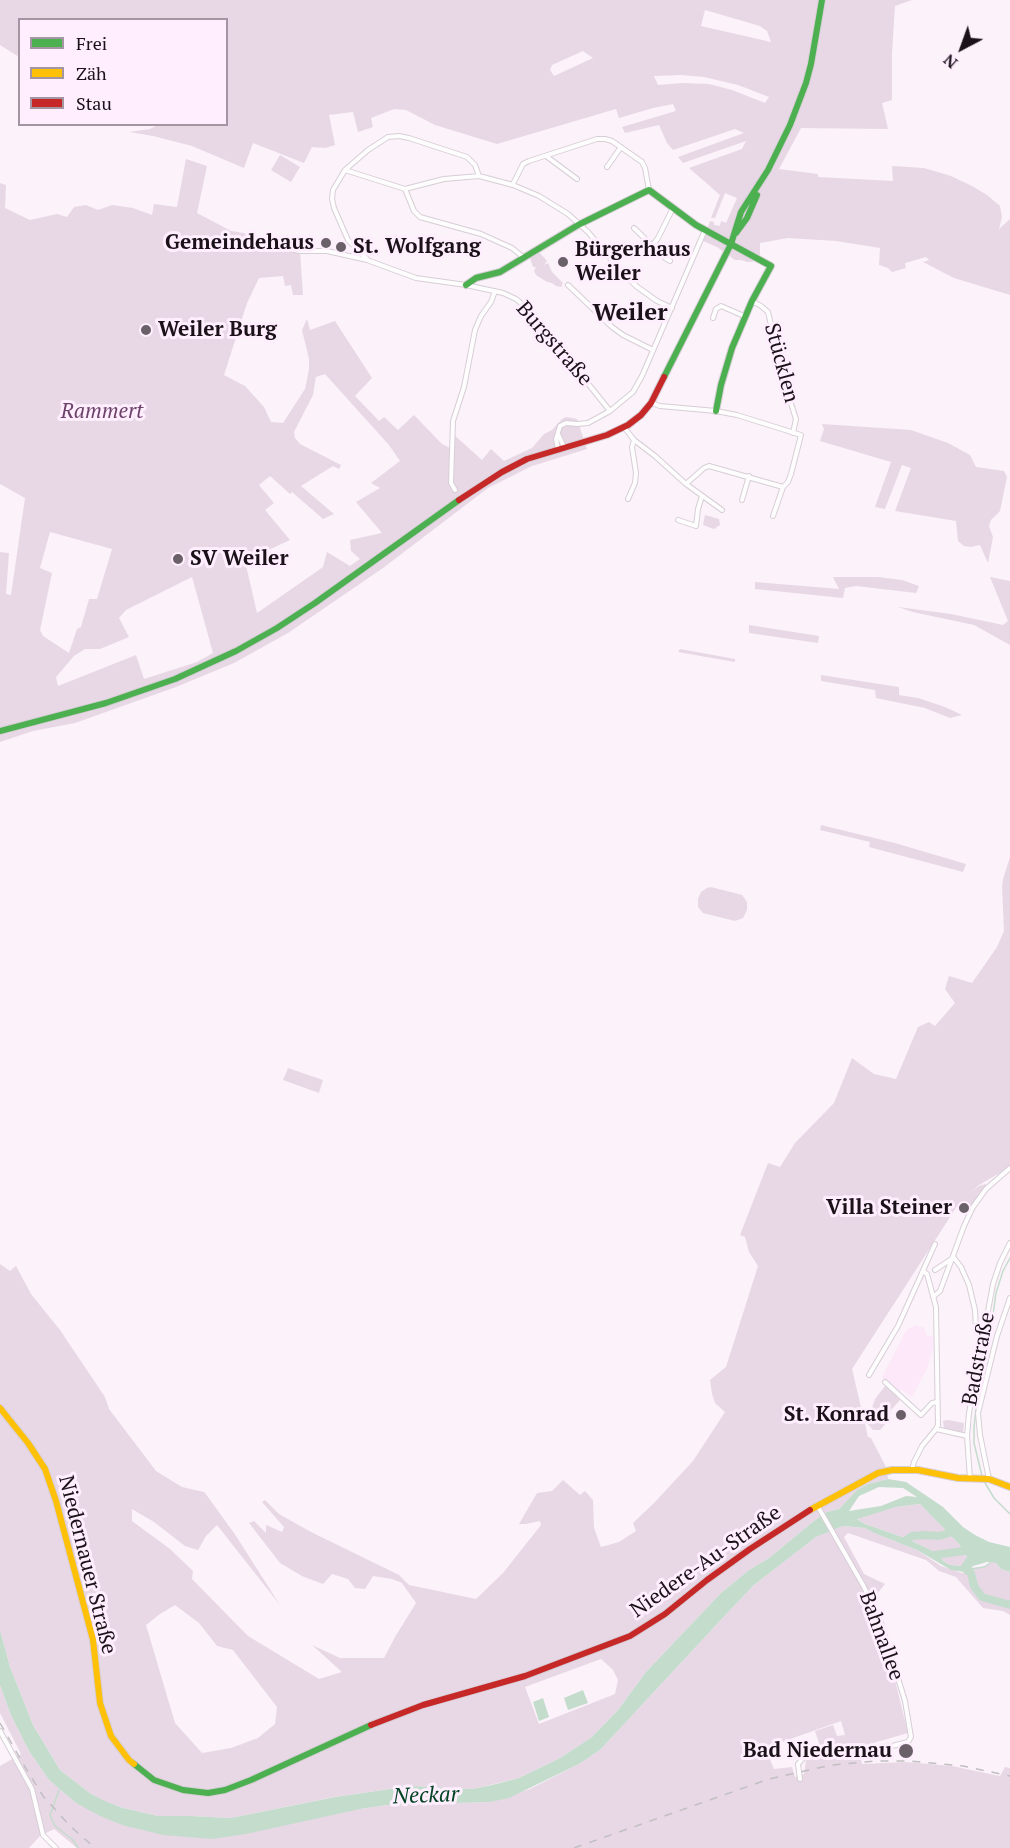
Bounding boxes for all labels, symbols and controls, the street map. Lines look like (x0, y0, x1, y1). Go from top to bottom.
legend (18, 18, 228, 126)
north arrow (932, 18, 992, 78)
text: Frei (76, 31, 107, 55)
text: N (938, 49, 962, 74)
text: Zäh (76, 61, 107, 85)
text: Stau (76, 91, 112, 115)
place label: Gemeindehaus (165, 230, 314, 256)
place label: St. Wolfgang (353, 234, 481, 260)
marker: Gemeindehaus (319, 236, 333, 250)
place label: Bürgerhaus Weiler (575, 237, 691, 287)
marker: St. Wolfgang (334, 240, 348, 254)
marker: Bürgerhaus Weiler (556, 255, 570, 269)
street label: Burgstraße (511, 297, 597, 391)
district label: Weiler (593, 299, 667, 327)
place label: Weiler Burg (158, 317, 277, 343)
street label: Stücklen (758, 321, 804, 405)
marker: Weiler Burg (139, 323, 153, 337)
park label: Rammert (61, 399, 143, 425)
place label: SV Weiler (190, 546, 288, 572)
marker: SV Weiler (171, 552, 185, 566)
place label: Villa Steiner (826, 1195, 952, 1221)
marker: Villa Steiner (957, 1201, 971, 1215)
street label: Badstraße (958, 1310, 1000, 1408)
place label: St. Konrad (784, 1402, 889, 1428)
marker: St. Konrad (894, 1408, 908, 1422)
street label: Niedernauer Straße (53, 1473, 121, 1657)
street label: Niedere-Au-Straße (626, 1501, 786, 1623)
street label: Bahnallee (853, 1588, 909, 1684)
place label: Bad Niedernau (743, 1738, 892, 1764)
marker: Bad Niedernau (897, 1742, 915, 1760)
water label: Neckar (393, 1782, 459, 1810)

